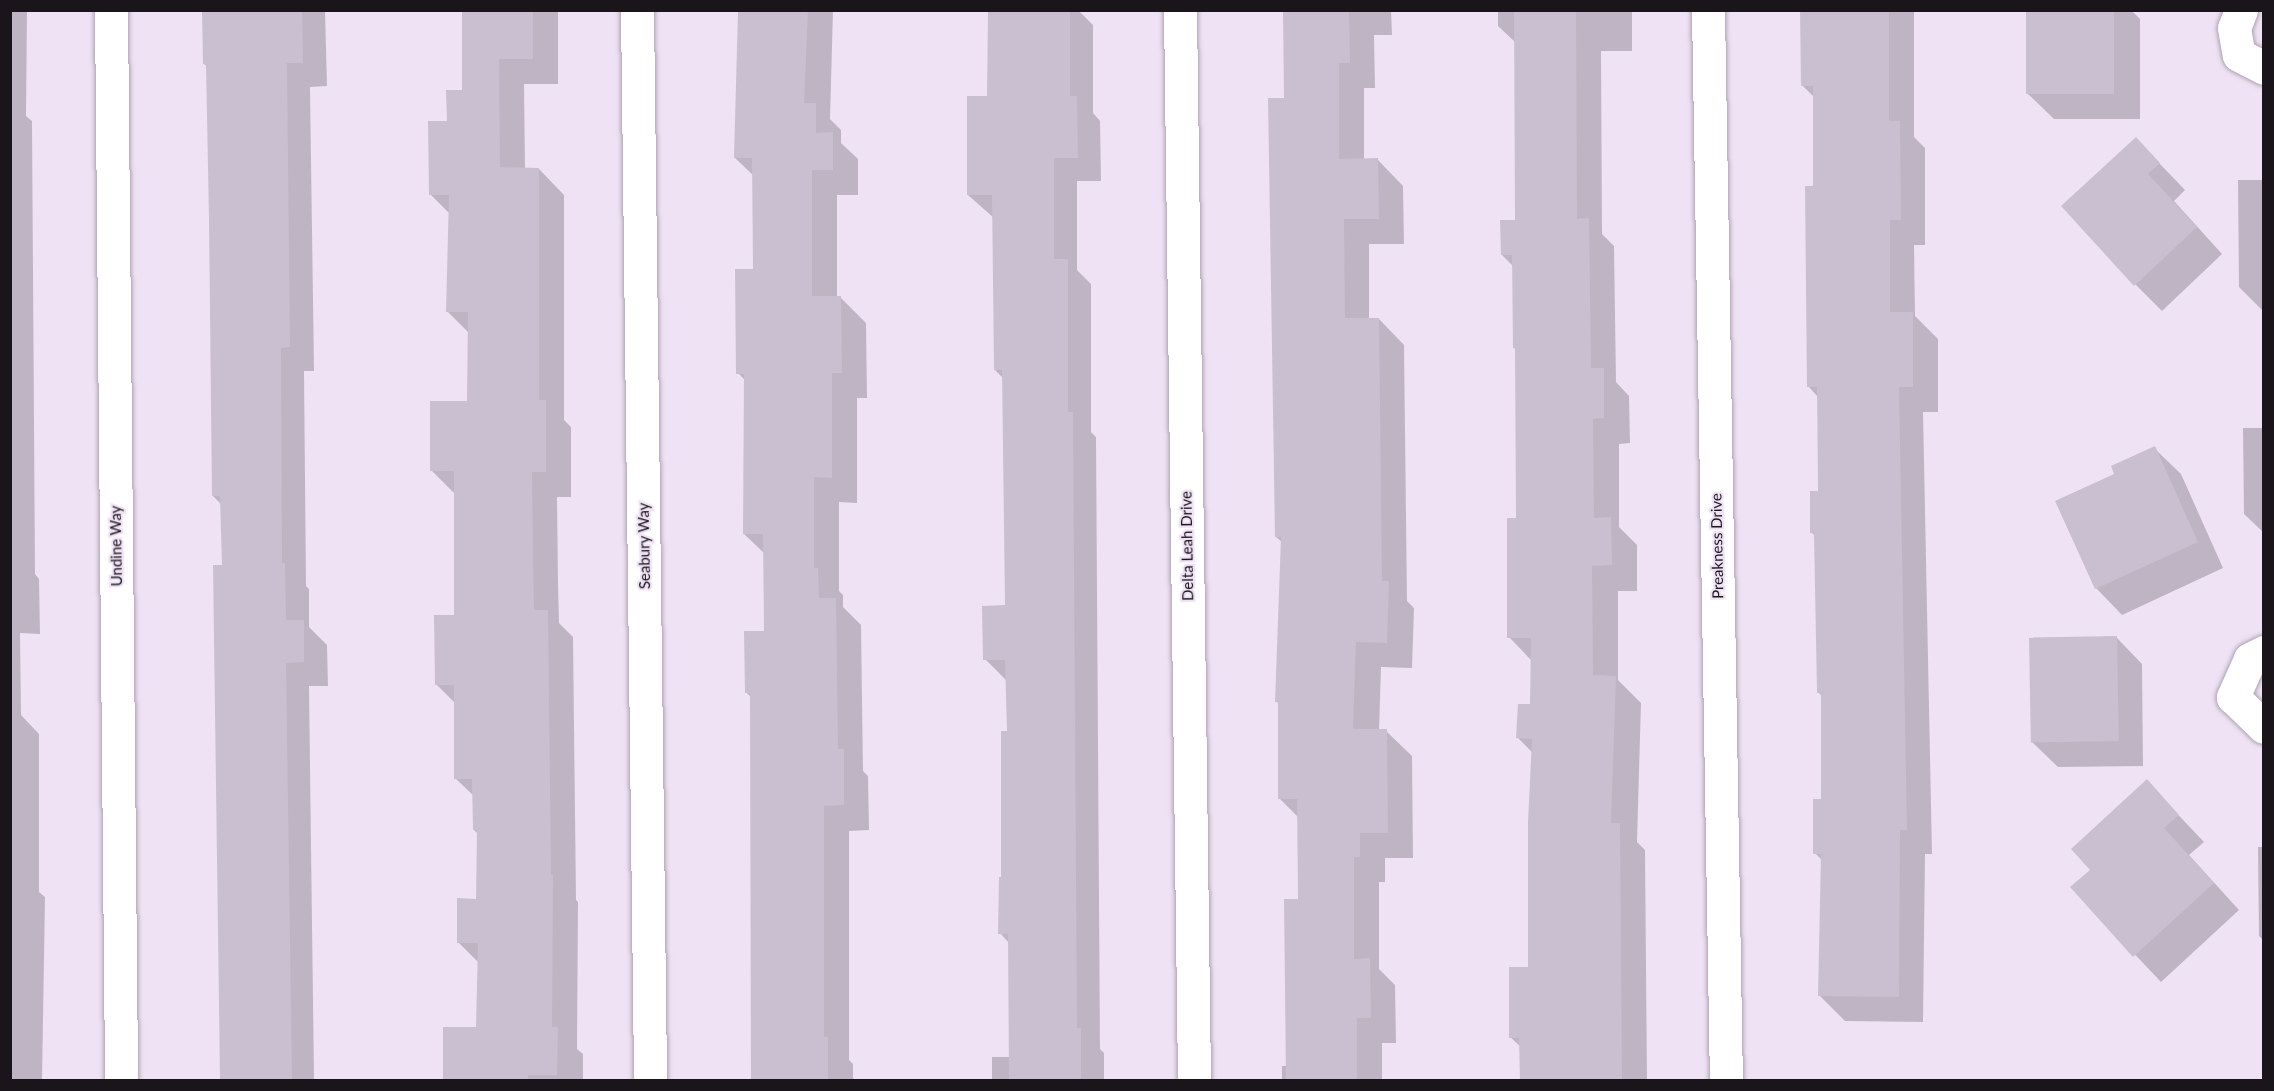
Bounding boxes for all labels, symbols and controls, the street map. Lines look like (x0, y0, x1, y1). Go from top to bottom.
street label: Delta Leah Drive (1177, 491, 1197, 601)
street label: Preakness Drive (1707, 493, 1727, 599)
street label: Seabury Way (634, 502, 654, 590)
street label: Undine Way (106, 505, 126, 587)

